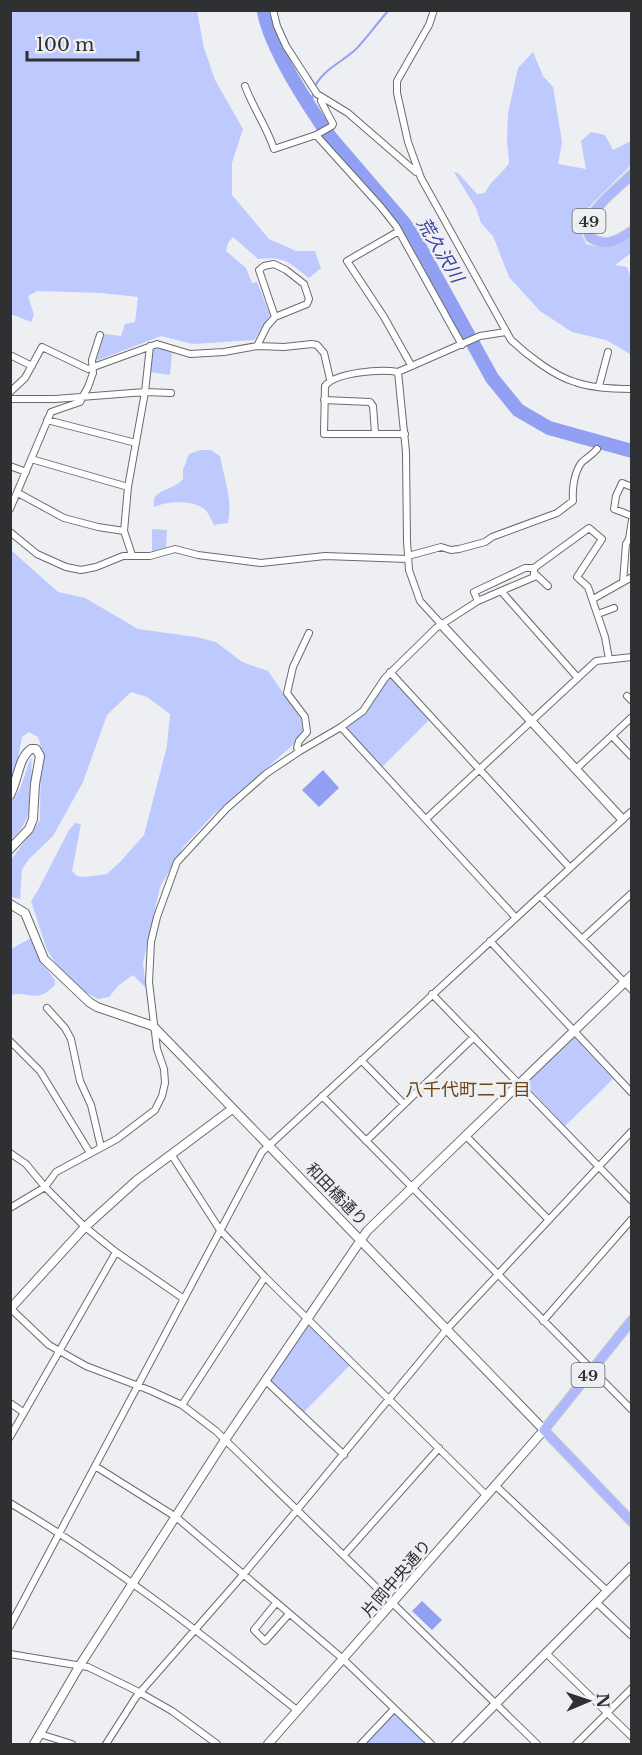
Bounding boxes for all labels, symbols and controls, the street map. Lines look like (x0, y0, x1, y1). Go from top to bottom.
scale bar (27, 24, 138, 62)
text: 100 m (36, 34, 94, 56)
road number: 49 (572, 209, 606, 233)
water label: 荒久沢川 (412, 213, 469, 288)
district label: 八千代町二丁目 (405, 1079, 531, 1101)
street label: 和田橋通り (302, 1158, 372, 1230)
road number: 49 (572, 1363, 604, 1387)
street label: 片岡中央通り (357, 1535, 435, 1621)
north arrow (558, 1671, 618, 1731)
text: N (593, 1693, 613, 1708)

